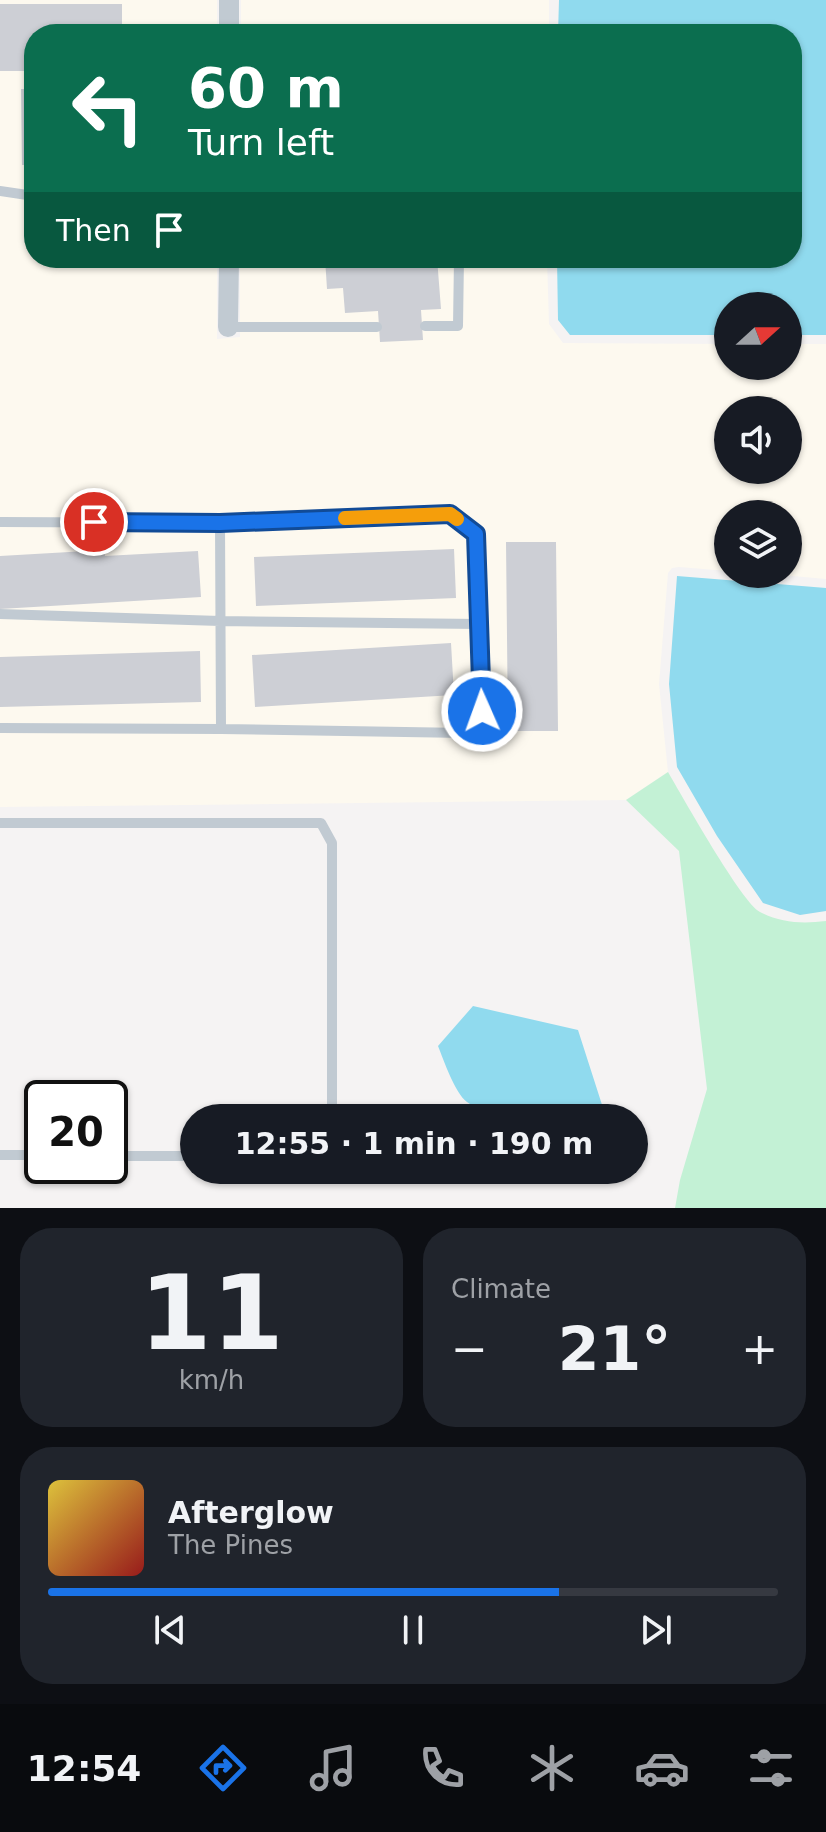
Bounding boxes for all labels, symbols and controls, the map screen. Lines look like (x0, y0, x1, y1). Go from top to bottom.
text: 60 m (188, 55, 344, 120)
icon: left (56, 56, 160, 160)
text: Turn left (188, 122, 334, 163)
icon: arrive (147, 208, 191, 252)
text: Then (56, 213, 131, 248)
north arrow (714, 292, 802, 380)
map controls (714, 292, 802, 588)
button: sound (714, 396, 802, 484)
pin (60, 488, 128, 556)
icon: arrive (72, 500, 116, 544)
button: layers (714, 500, 802, 588)
position arrow (440, 669, 524, 753)
speed limit sign: 20 (24, 1080, 128, 1184)
text: 12:55 · 1 min · 190 m (235, 1126, 593, 1161)
text: 11 (139, 1252, 284, 1374)
text: Climate (451, 1274, 551, 1304)
text: 21° (558, 1314, 671, 1384)
text: − (451, 1323, 488, 1374)
text: + (741, 1323, 778, 1374)
text: km/h (179, 1365, 244, 1395)
text: Afterglow (168, 1495, 334, 1530)
text: The Pines (168, 1530, 293, 1560)
icon: previous (148, 1608, 192, 1652)
icon: pause (391, 1608, 435, 1652)
icon: next (634, 1608, 678, 1652)
icon: directions (195, 1740, 251, 1796)
icon: music (305, 1740, 361, 1796)
icon: phone (414, 1740, 470, 1796)
icon: climate (524, 1740, 580, 1796)
icon: car (634, 1740, 690, 1796)
icon: filters (743, 1740, 799, 1796)
text: 12:54 (27, 1748, 141, 1789)

